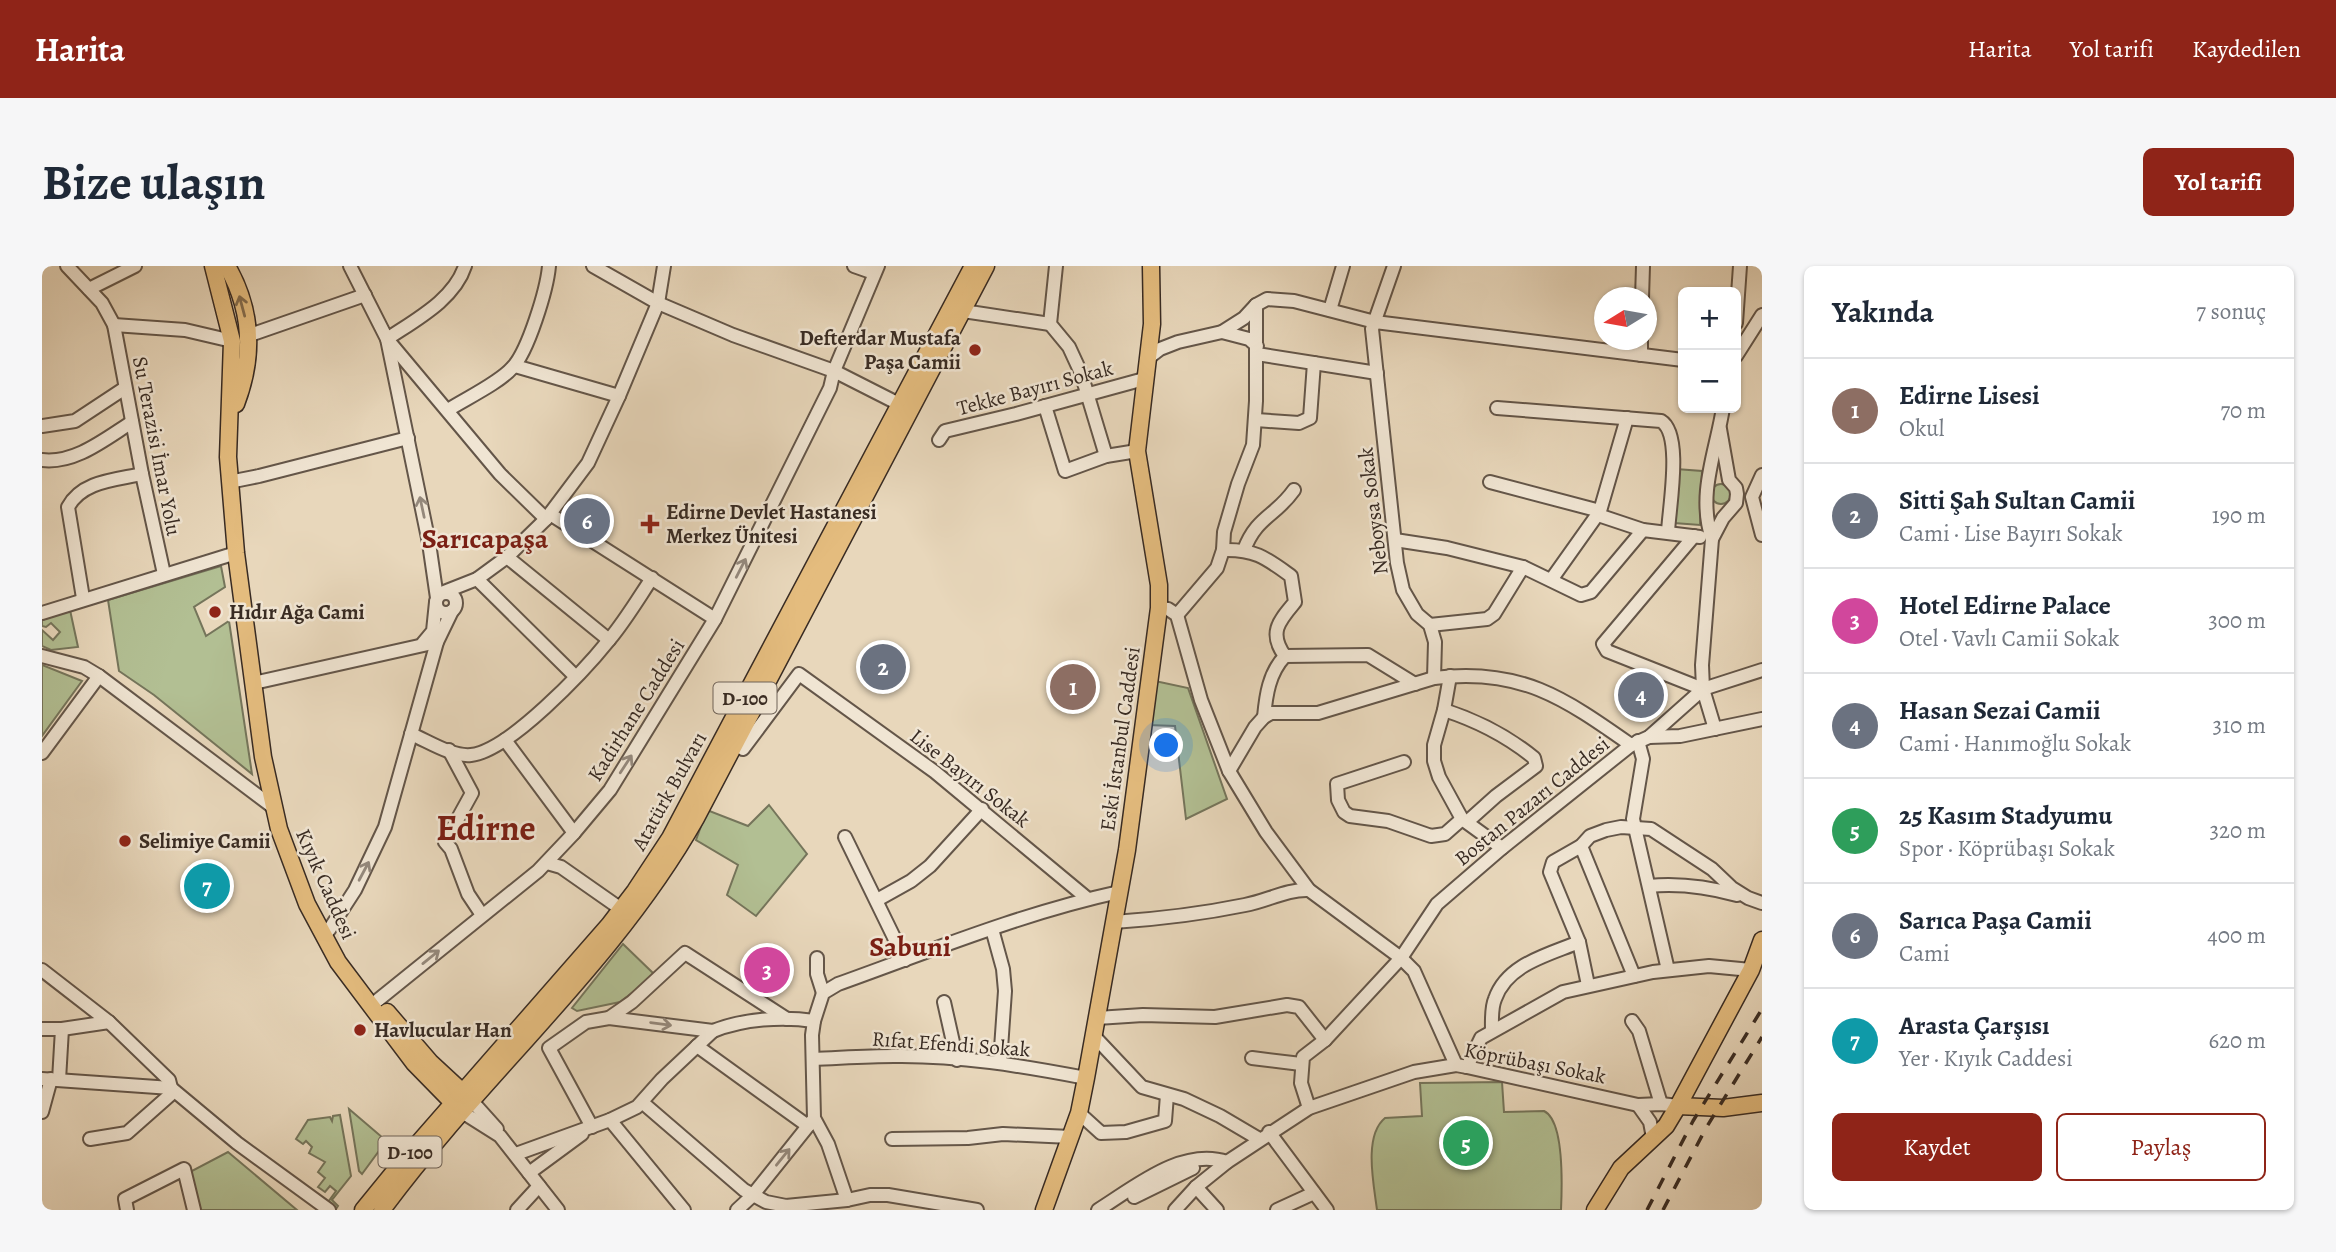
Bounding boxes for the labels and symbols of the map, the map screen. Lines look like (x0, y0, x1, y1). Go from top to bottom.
north arrow (1594, 287, 1657, 350)
one-way arrow (235, 295, 248, 318)
place label: Defterdar Mustafa Paşa Camii (799, 324, 962, 376)
marker: Defterdar Mustafa Paşa Camii (967, 342, 983, 358)
street label: Su Terazisi İmar Yolu (126, 354, 188, 539)
street label: Tekke Bayırı Sokak (954, 354, 1117, 422)
street label: Neboysa Sokak (1351, 445, 1395, 576)
pin: 6 (564, 495, 610, 547)
one-way arrow (415, 496, 428, 519)
place label: Edirne Devlet Hastanesi Merkez Ünitesi (666, 498, 877, 550)
marker: Edirne Devlet Hastanesi Merkez Ünitesi (640, 514, 660, 534)
district label: Sarıcapaşa (422, 520, 549, 558)
one-way arrow (735, 558, 749, 579)
place label: Hıdır Ağa Cami (229, 598, 365, 626)
marker: Hıdır Ağa Cami (207, 604, 223, 620)
street label: Kadirhane Caddesi (581, 633, 691, 787)
pin: 2 (860, 641, 906, 693)
street label: Eski İstanbul Caddesi (1093, 645, 1147, 833)
pin: 1 (1050, 661, 1096, 713)
pin: 4 (1618, 669, 1664, 721)
road number: D-100 (714, 682, 776, 714)
street label: Lise Bayırı Sokak (904, 722, 1036, 834)
street label: Atatürk Bulvarı (624, 727, 713, 856)
your location (1149, 728, 1183, 762)
street label: Bostan Pazarı Caddesi (1449, 730, 1615, 872)
one-way arrow (620, 755, 634, 775)
district label: Edirne (436, 804, 536, 852)
street label: Kıyık Caddesi (289, 824, 363, 944)
place label: Selimiye Camii (139, 827, 271, 855)
marker: Selimiye Camii (117, 833, 133, 849)
pin: 7 (184, 860, 230, 912)
one-way arrow (358, 861, 372, 882)
district label: Sabuni (869, 928, 951, 966)
pin: 3 (744, 944, 790, 996)
one-way arrow (421, 949, 439, 965)
place label: Havlucular Han (374, 1016, 512, 1044)
one-way arrow (649, 1018, 672, 1031)
marker: Havlucular Han (352, 1022, 368, 1038)
street label: Rıfat Efendi Sokak (871, 1025, 1032, 1064)
street label: Köprübaşı Sokak (1462, 1036, 1609, 1091)
pin: 5 (1443, 1117, 1489, 1169)
road number: D-100 (378, 1136, 442, 1168)
one-way arrow (776, 1149, 791, 1167)

